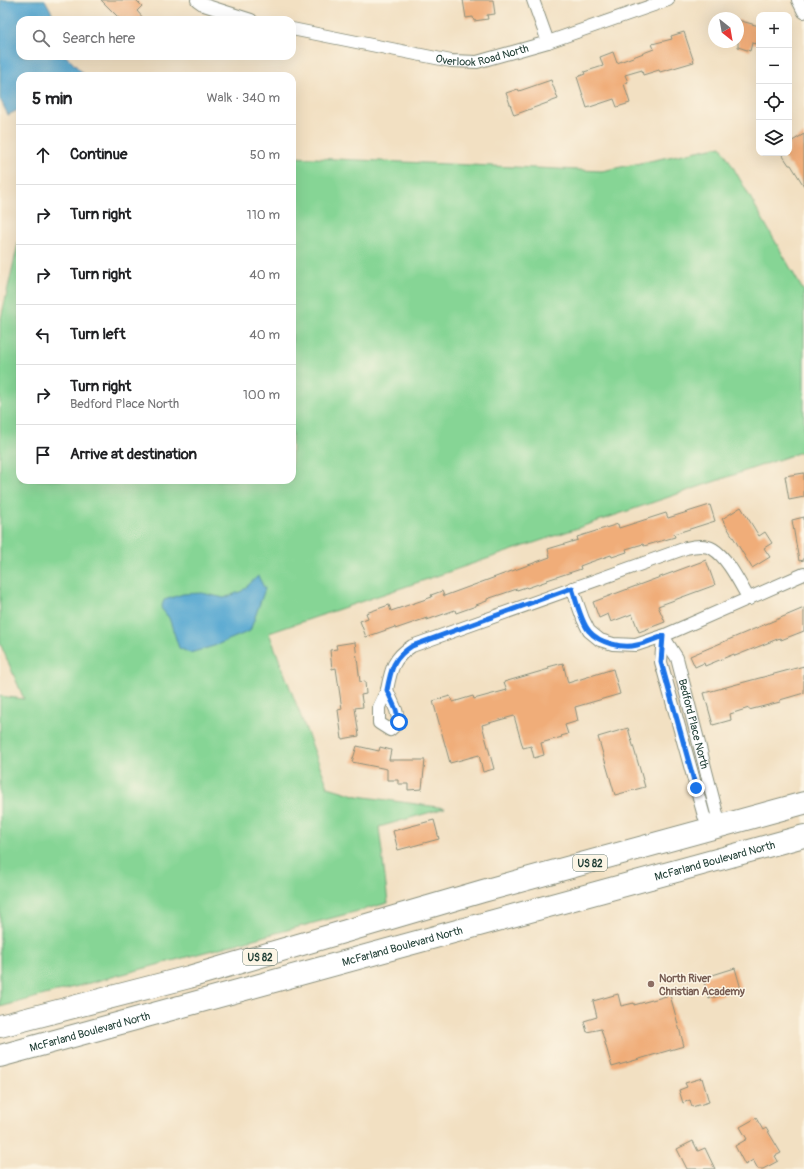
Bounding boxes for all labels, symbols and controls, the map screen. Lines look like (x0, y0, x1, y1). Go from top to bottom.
north arrow (708, 12, 744, 48)
map controls (756, 12, 792, 156)
button: + (756, 12, 792, 48)
search box (16, 16, 296, 60)
icon: search (30, 27, 52, 49)
text: Search here (62, 29, 135, 48)
street label: Overlook Road North (434, 42, 530, 69)
button: − (756, 48, 792, 84)
button: locate (756, 84, 792, 120)
text: 5 min (32, 88, 72, 109)
text: Walk · 340 m (206, 90, 280, 106)
button: layers (756, 120, 792, 156)
icon: ahead (32, 144, 54, 166)
text: Continue (70, 145, 128, 164)
text: 50 m (250, 147, 280, 163)
icon: right (32, 204, 54, 226)
text: Turn right (70, 205, 131, 224)
text: 110 m (247, 207, 280, 223)
icon: right (32, 264, 54, 286)
text: Turn right (70, 265, 131, 284)
text: 40 m (249, 267, 280, 283)
icon: left (32, 324, 54, 346)
text: Turn left (70, 325, 126, 344)
text: 40 m (249, 327, 280, 343)
text: Turn right (70, 377, 131, 396)
icon: right (32, 384, 54, 406)
text: 100 m (243, 387, 280, 403)
text: Bedford Place North (70, 396, 179, 412)
icon: arrive (32, 444, 54, 466)
text: Arrive at destination (70, 445, 197, 464)
street label: Bedford Place North (676, 678, 711, 770)
route start (390, 713, 408, 731)
route end (687, 779, 705, 797)
street label: McFarland Boulevard North (653, 838, 776, 884)
road number: US 82 (573, 855, 607, 871)
street label: McFarland Boulevard North (341, 924, 464, 969)
road number: US 82 (243, 949, 277, 965)
place label: North River Christian Academy (659, 972, 745, 998)
marker: North River Christian Academy (646, 979, 656, 989)
street label: McFarland Boulevard North (28, 1009, 151, 1055)

